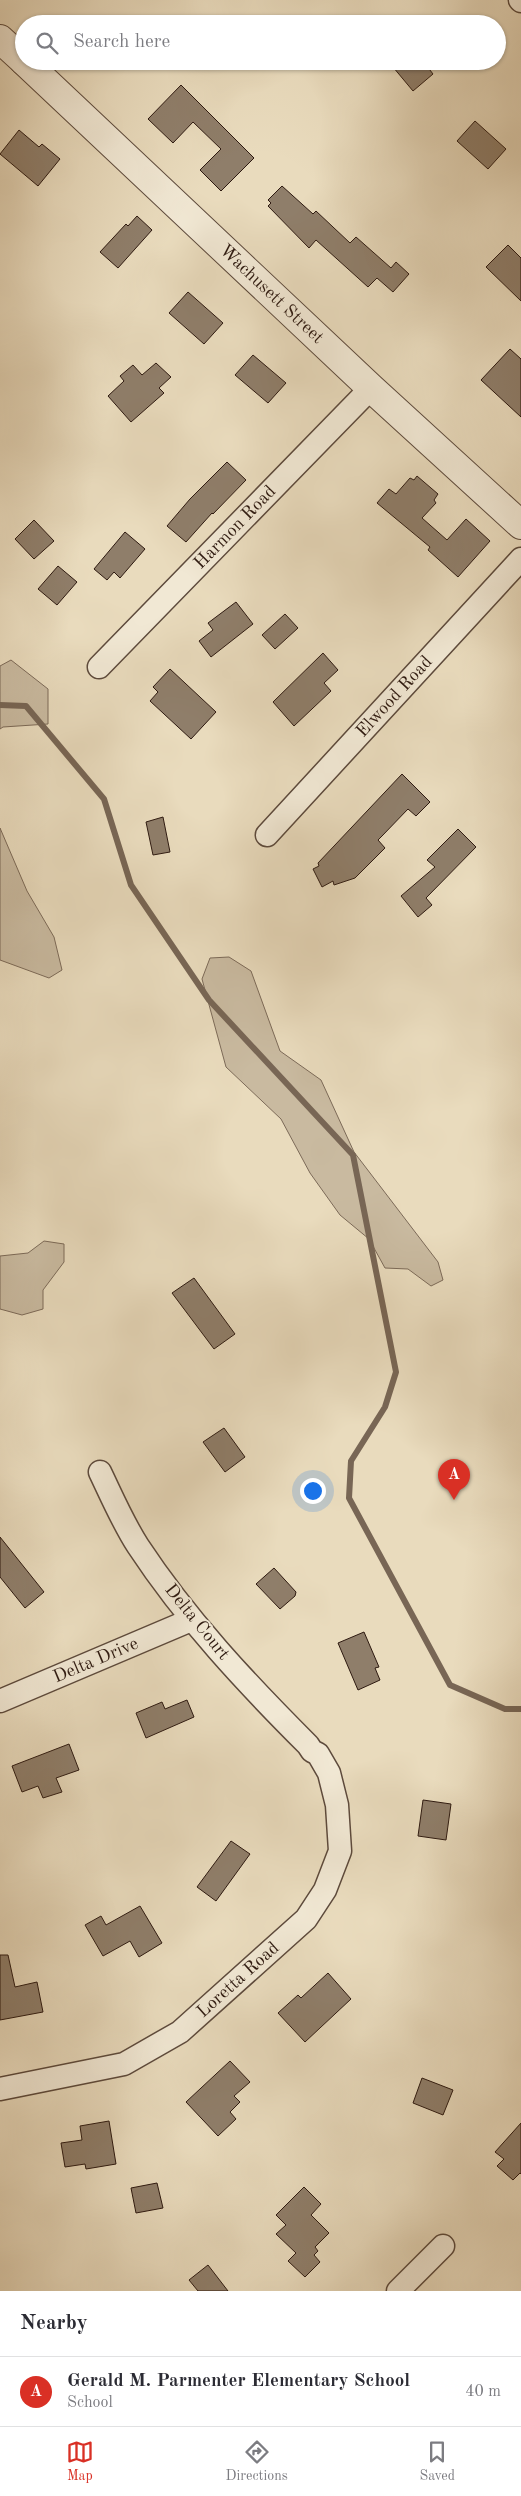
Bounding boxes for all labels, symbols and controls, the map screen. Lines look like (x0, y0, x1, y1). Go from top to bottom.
search box (15, 15, 506, 70)
icon: search (33, 29, 61, 57)
text: Search here (73, 33, 170, 52)
street label: Wachusett Street (216, 241, 327, 347)
street label: Harmon Road (191, 482, 279, 573)
street label: Elwood Road (353, 653, 436, 741)
pin: A (438, 1459, 470, 1500)
your location (300, 1478, 326, 1504)
street label: Delta Court (161, 1581, 233, 1663)
street label: Delta Drive (50, 1634, 141, 1686)
street label: Loretta Road (194, 1939, 283, 2021)
text: Nearby (20, 2313, 88, 2334)
text: Gerald M. Parmenter Elementary School (67, 2372, 410, 2391)
text: A (30, 2384, 42, 2400)
text: 40 m (465, 2384, 501, 2400)
text: School (67, 2395, 113, 2411)
tab: Map (66, 2438, 94, 2485)
tab: Directions (226, 2438, 288, 2485)
tab: Saved (419, 2438, 455, 2485)

